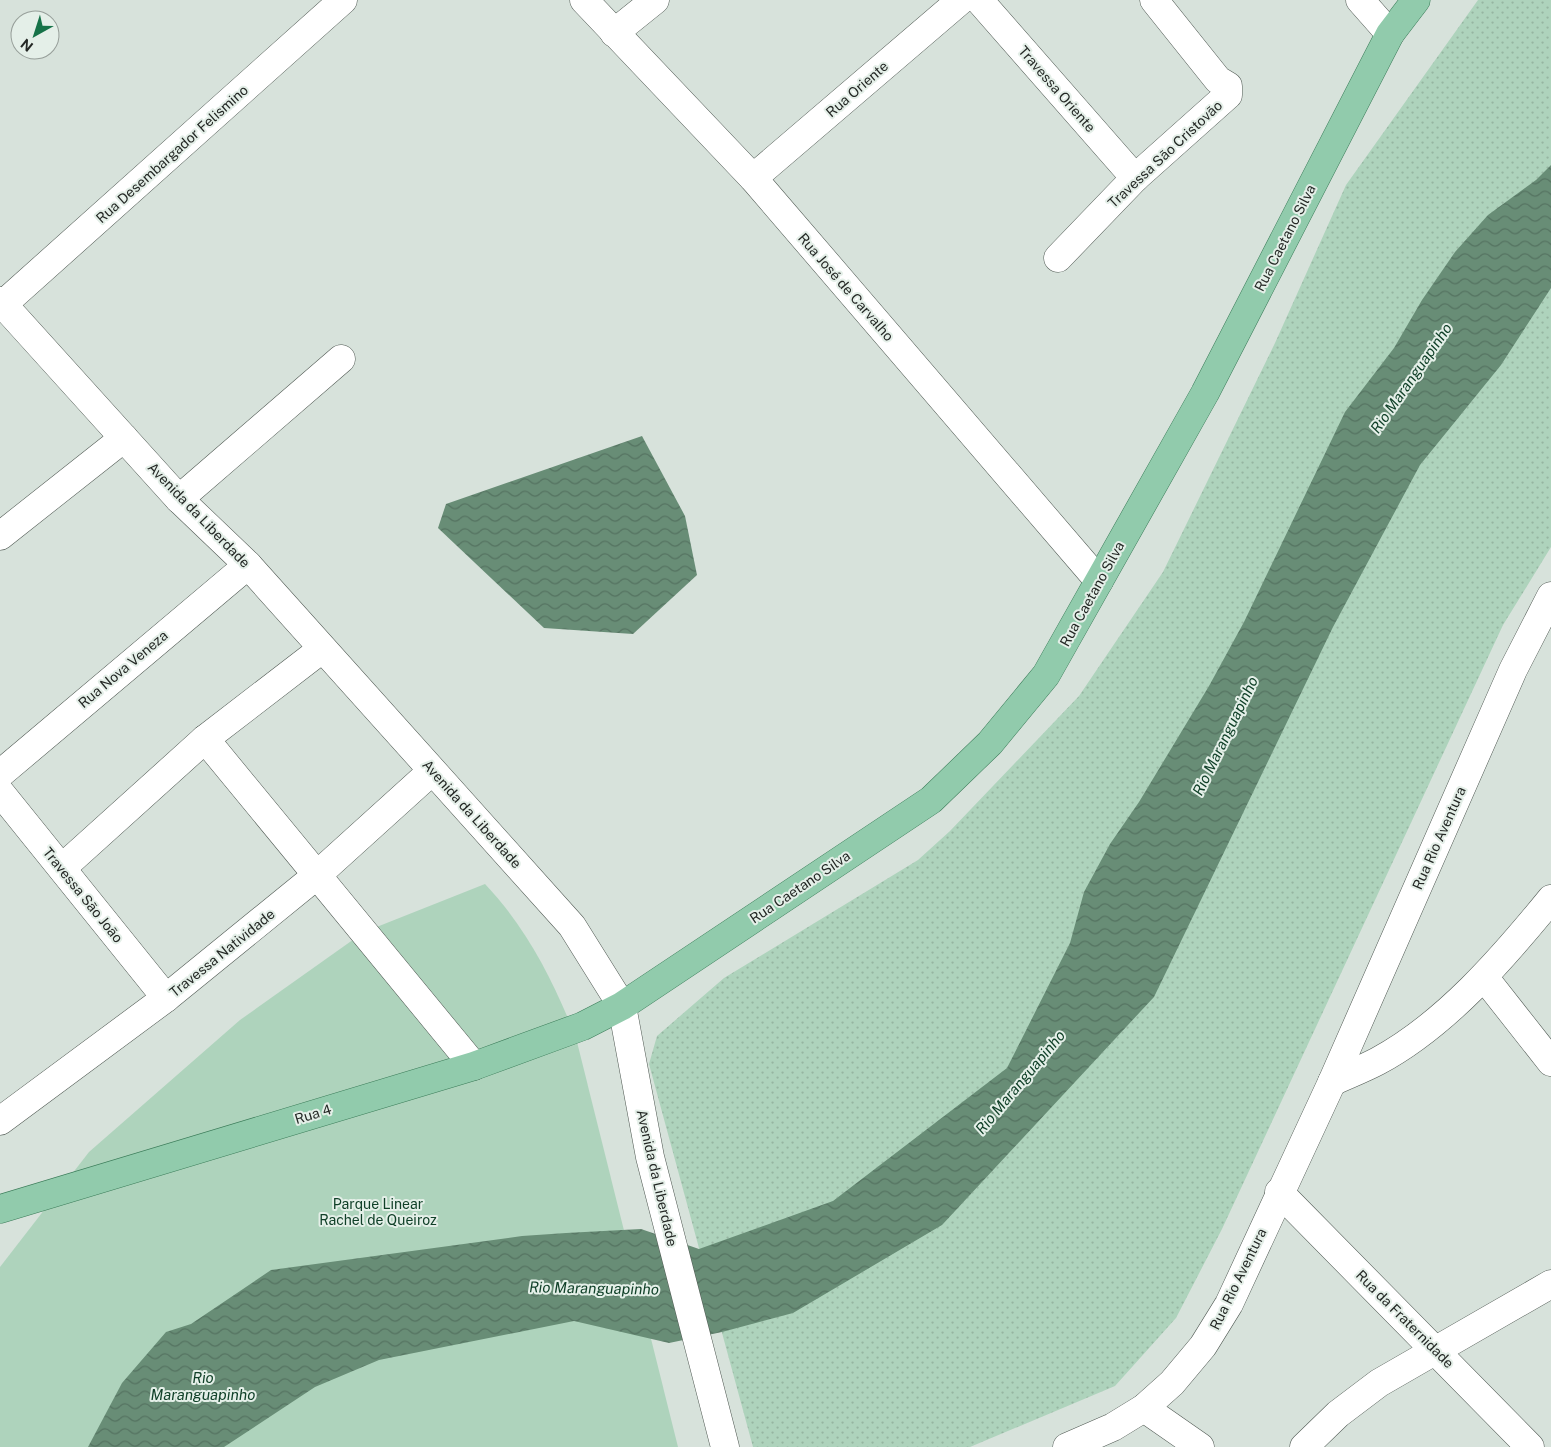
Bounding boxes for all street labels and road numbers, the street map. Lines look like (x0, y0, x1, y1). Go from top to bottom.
street label: Travessa Oriente (1015, 43, 1099, 135)
street label: Rua Oriente (823, 58, 891, 120)
street label: Rua Desembargador Felismino (93, 82, 251, 226)
street label: Travessa São Cristovão (1105, 97, 1225, 211)
street label: Rua Caetano Silva (1251, 182, 1319, 294)
street label: Rua José de Carvalho (795, 230, 897, 344)
street label: Avenida da Liberdade (145, 459, 253, 571)
street label: Rua Caetano Silva (1057, 539, 1127, 649)
street label: Rua Nova Veneza (75, 627, 171, 711)
street label: Avenida da Liberdade (419, 757, 525, 871)
street label: Rua Rio Aventura (1409, 784, 1469, 892)
street label: Travessa São João (40, 844, 126, 946)
street label: Rua Caetano Silva (747, 848, 853, 926)
street label: Travessa Natividade (166, 906, 278, 1000)
street label: Rua 4 (293, 1101, 333, 1127)
street label: Avenida da Liberdade (633, 1108, 681, 1248)
street label: Rua Rio Aventura (1206, 1226, 1270, 1332)
street label: Rua da Fraternidade (1353, 1267, 1457, 1371)

